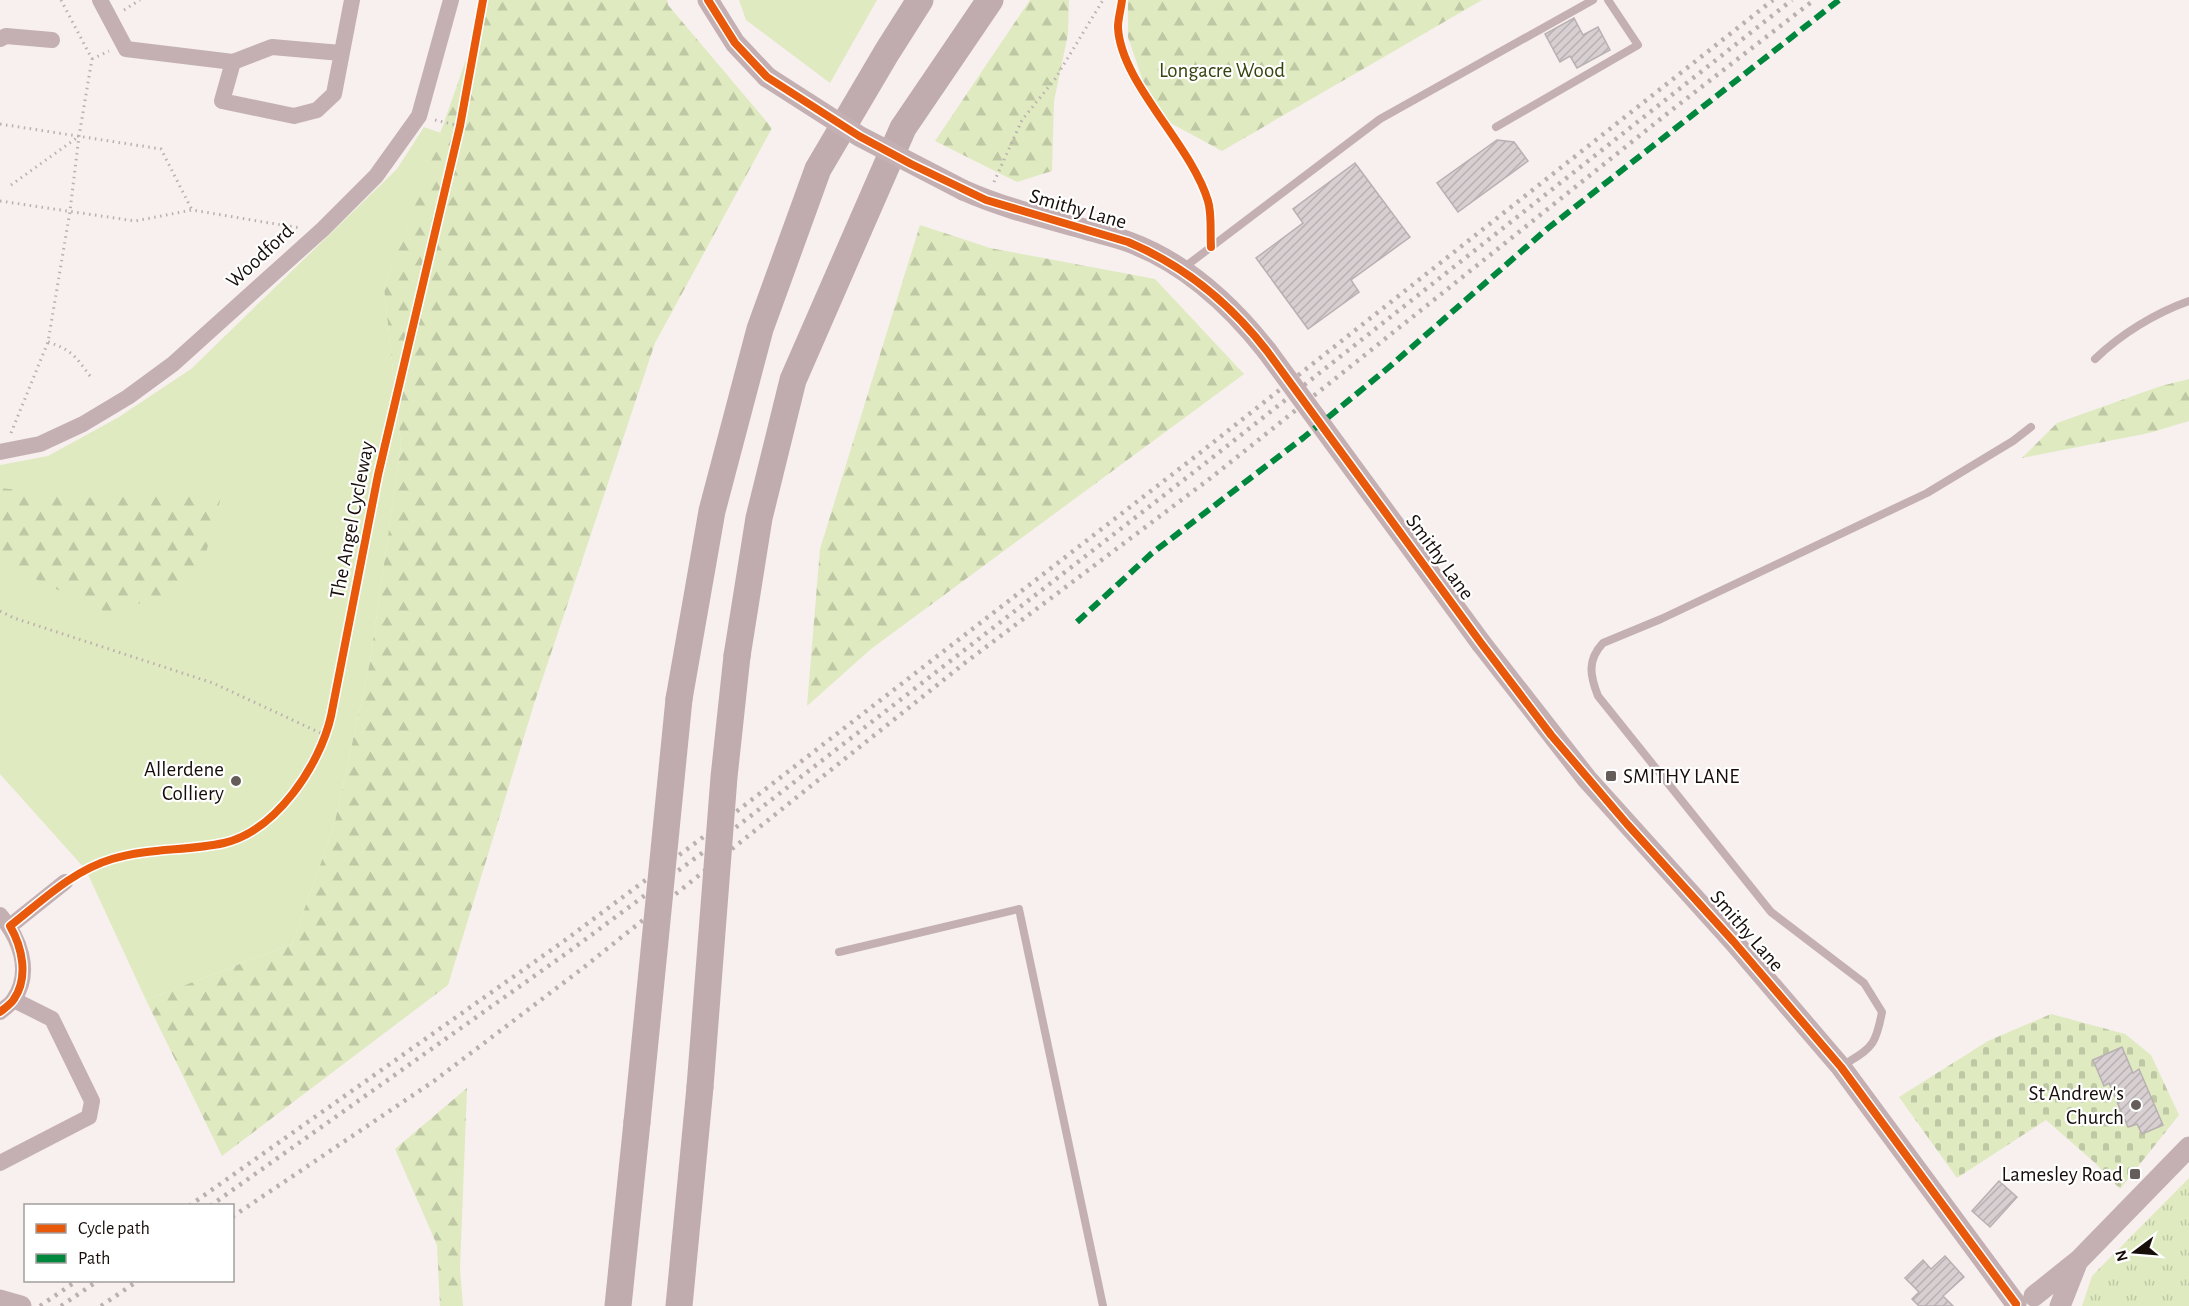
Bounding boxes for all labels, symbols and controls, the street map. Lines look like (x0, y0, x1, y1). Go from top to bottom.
park label: Longacre Wood (1159, 60, 1285, 81)
street label: Smithy Lane (1027, 185, 1129, 233)
street label: Woodford (222, 220, 298, 292)
street label: The Angel Cycleway (326, 439, 378, 601)
street label: Smithy Lane (1402, 510, 1478, 604)
place label: Allerdene Colliery (144, 759, 224, 804)
place label: SMITHY LANE (1623, 766, 1739, 787)
marker: SMITHY LANE (1604, 769, 1618, 783)
marker: Allerdene Colliery (229, 774, 243, 788)
street label: Smithy Lane (1706, 886, 1788, 976)
place label: St Andrew's Church (2028, 1083, 2124, 1128)
marker: St Andrew's Church (2129, 1098, 2143, 1112)
place label: Lamesley Road (2001, 1164, 2123, 1185)
marker: Lamesley Road (2128, 1167, 2142, 1181)
legend (24, 1204, 234, 1282)
text: Cycle path (78, 1220, 150, 1238)
north arrow (2105, 1222, 2165, 1282)
text: N (2112, 1248, 2131, 1263)
text: Path (78, 1250, 110, 1268)

